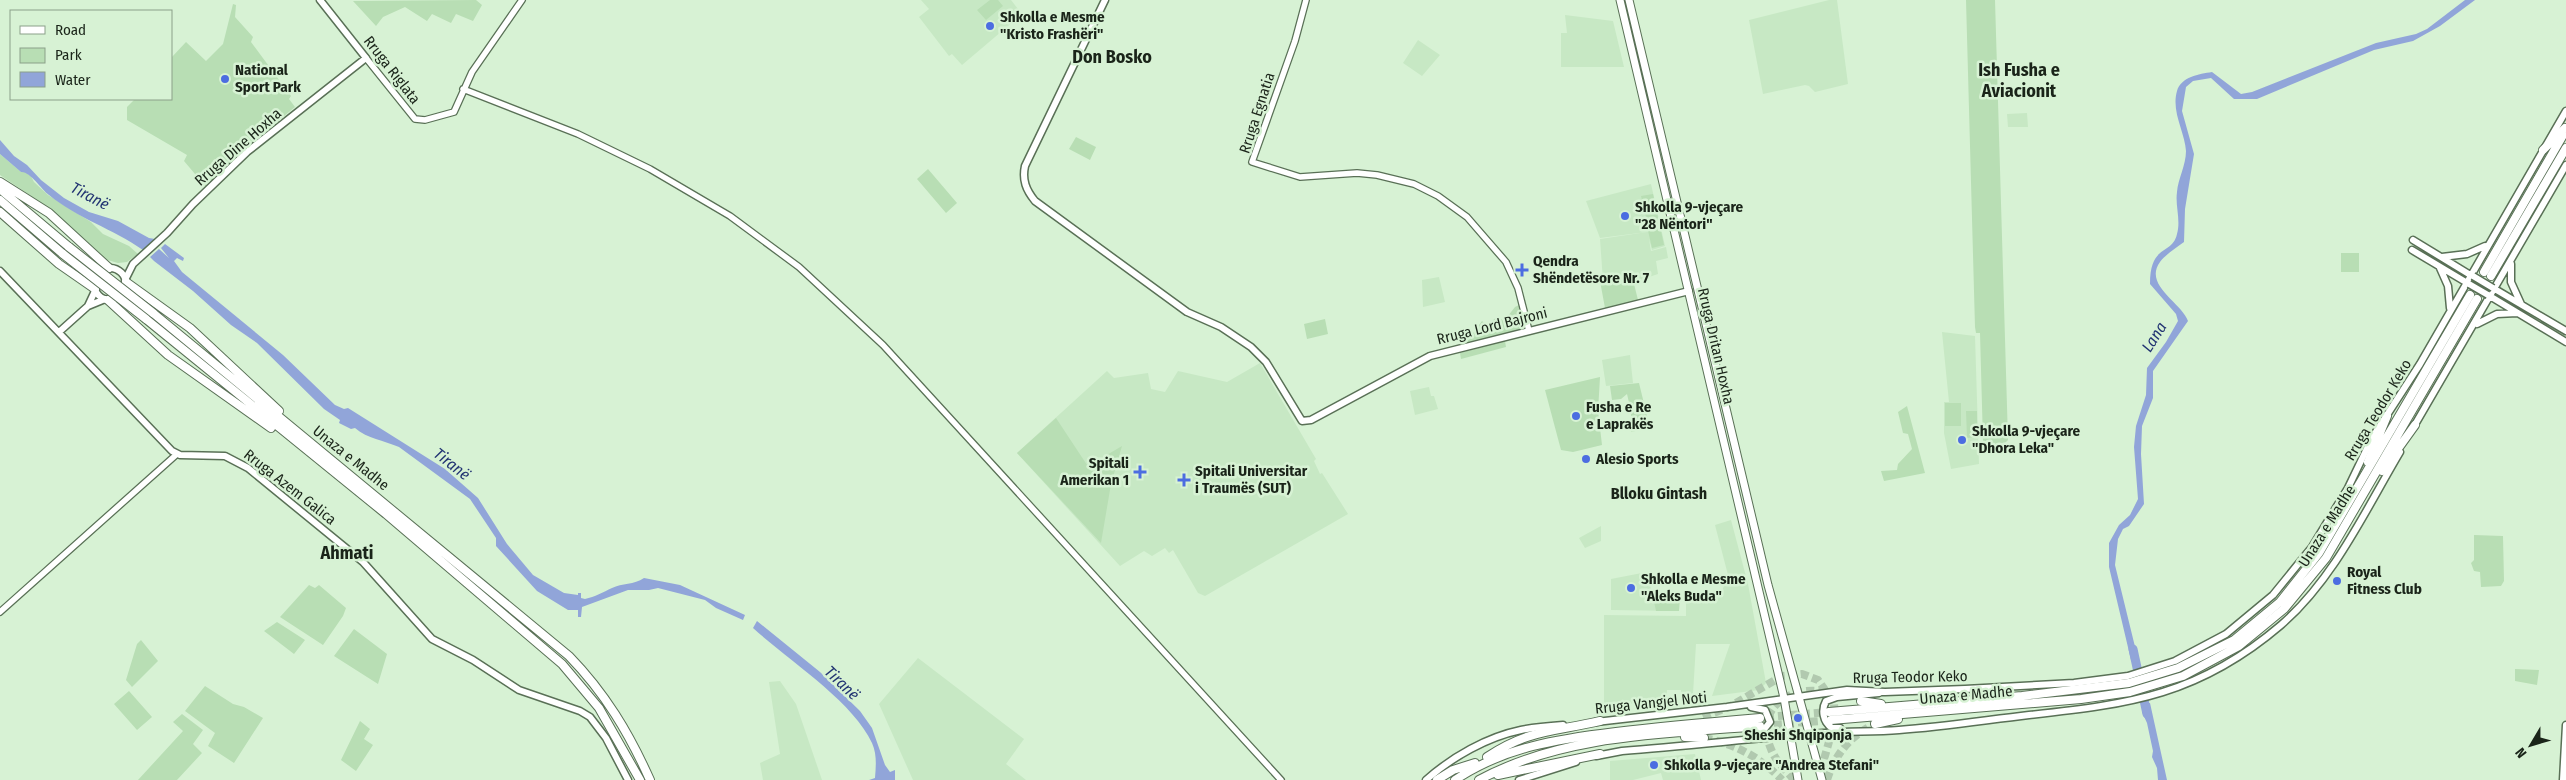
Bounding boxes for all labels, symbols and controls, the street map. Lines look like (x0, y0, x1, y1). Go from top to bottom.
place label: Shkolla e Mesme "Kristo Frashëri" (1000, 8, 1105, 43)
legend (10, 10, 172, 100)
marker: Shkolla e Mesme "Kristo Frashëri" (984, 20, 996, 32)
text: Road (55, 21, 86, 39)
street label: Rruga Riglata (360, 32, 424, 108)
text: Park (55, 46, 82, 64)
district label: Don Bosko (1072, 46, 1152, 68)
district label: Ish Fusha e Aviacionit (1978, 59, 2060, 102)
place label: National Sport Park (235, 61, 301, 96)
street label: Rruga Egnatia (1235, 70, 1279, 156)
text: Water (55, 71, 91, 89)
marker: National Sport Park (219, 73, 231, 85)
street label: Rruga Dine Hoxha (191, 104, 285, 190)
water label: Tiranë (68, 178, 113, 214)
place label: Shkolla 9-vjeçare "28 Nëntori" (1635, 198, 1743, 233)
marker: Shkolla 9-vjeçare "28 Nëntori" (1619, 210, 1631, 222)
place label: Qendra Shëndetësore Nr. 7 (1533, 252, 1650, 287)
marker: Qendra Shëndetësore Nr. 7 (1515, 263, 1529, 277)
street label: Rruga Dritan Hoxha (1694, 286, 1738, 406)
street label: Rruga Lord Bajroni (1435, 304, 1549, 348)
water label: Lana (2138, 319, 2170, 355)
street label: Rruga Teodor Keko (2341, 356, 2415, 464)
place label: Fusha e Re e Laprakës (1586, 398, 1654, 433)
marker: Fusha e Re e Laprakës (1570, 410, 1582, 422)
street label: Unaza e Madhe (309, 422, 393, 494)
place label: Shkolla 9-vjeçare "Dhora Leka" (1972, 422, 2080, 457)
marker: Shkolla 9-vjeçare "Dhora Leka" (1956, 434, 1968, 446)
water label: Tiranë (430, 444, 474, 484)
street label: Rruga Azem Galica (240, 445, 340, 529)
place label: Alesio Sports (1595, 450, 1679, 468)
marker: Alesio Sports (1580, 453, 1592, 465)
place label: Spitali Amerikan 1 (1059, 454, 1129, 489)
place label: Spitali Universitar i Traumës (SUT) (1195, 462, 1308, 497)
marker: Spitali Amerikan 1 (1133, 465, 1147, 479)
marker: Spitali Universitar i Traumës (SUT) (1177, 473, 1191, 487)
street label: Unaza e Madhe (2295, 482, 2359, 570)
district label: Blloku Gintash (1611, 484, 1707, 503)
district label: Ahmati (320, 542, 373, 564)
place label: Royal Fitness Club (2347, 563, 2422, 598)
place label: Shkolla e Mesme "Aleks Buda" (1641, 570, 1746, 605)
marker: Royal Fitness Club (2331, 575, 2343, 587)
marker: Shkolla e Mesme "Aleks Buda" (1625, 582, 1637, 594)
water label: Tiranë (821, 662, 864, 704)
street label: Rruga Teodor Keko (1852, 667, 1968, 687)
street label: Unaza e Madhe (1919, 682, 2013, 708)
street label: Rruga Vangjel Noti (1594, 688, 1708, 718)
marker: Sheshi Shqiponja (1792, 712, 1804, 724)
north arrow (2506, 720, 2556, 770)
place label: Sheshi Shqiponja (1744, 726, 1852, 744)
text: N (2512, 744, 2530, 761)
place label: Shkolla 9-vjeçare "Andrea Stefani" (1664, 756, 1879, 775)
marker: Shkolla 9-vjeçare "Andrea Stefani" (1648, 759, 1660, 771)

